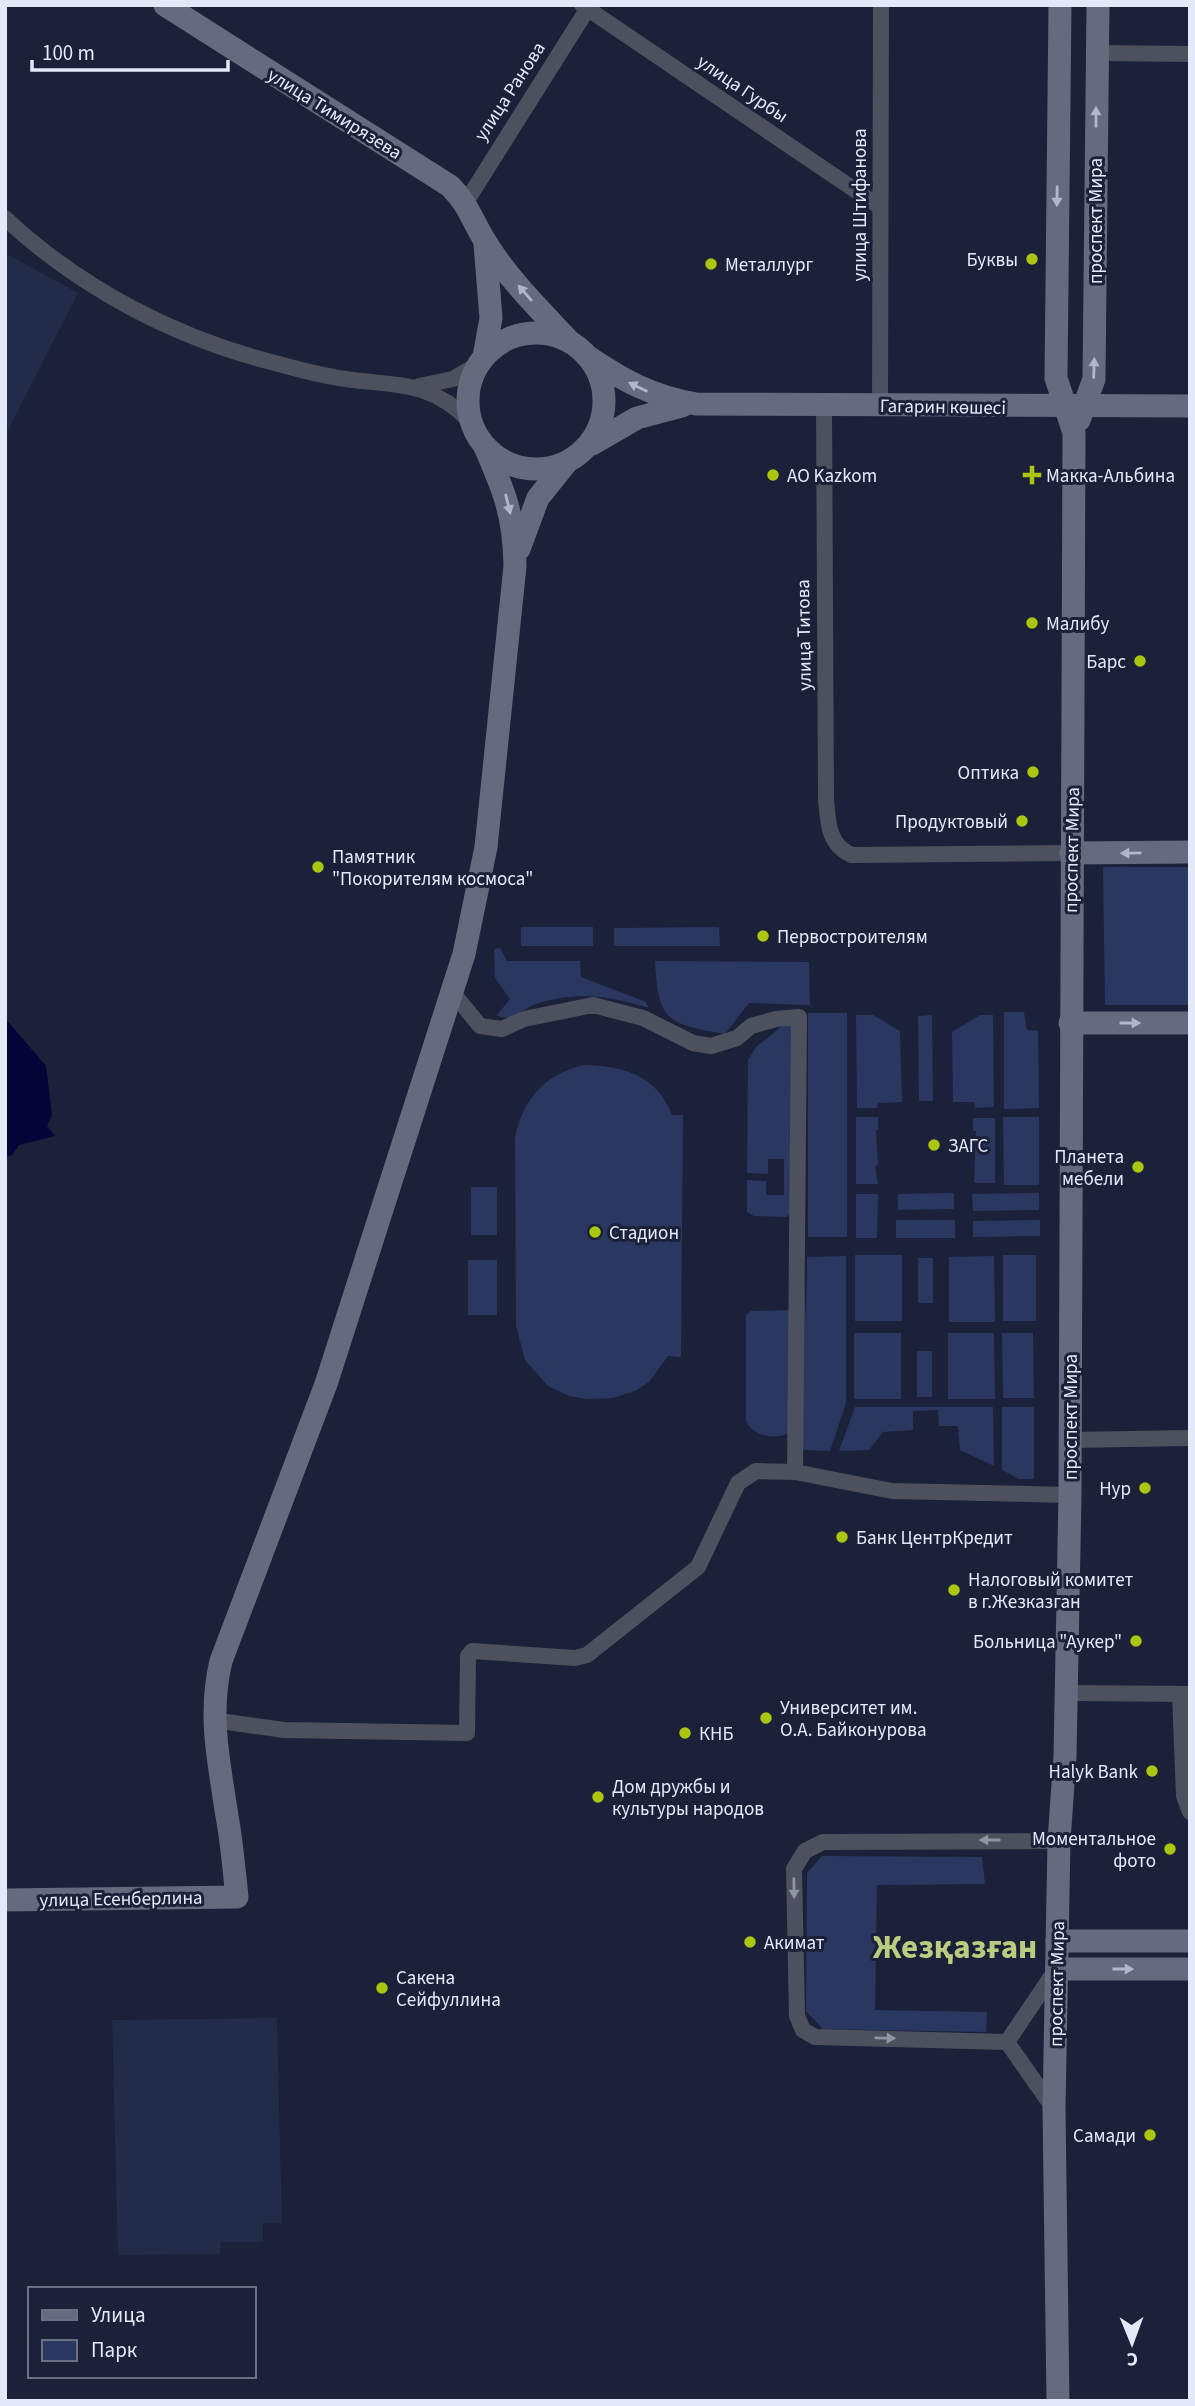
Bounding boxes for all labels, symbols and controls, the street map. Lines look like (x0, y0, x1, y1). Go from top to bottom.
scale bar (32, 28, 228, 72)
street label: улица Ранова (468, 37, 552, 147)
text: 100 m (42, 38, 95, 68)
street label: улица Гурбы (691, 49, 793, 130)
street label: улица Тимирязева (262, 62, 407, 167)
one-way arrow (1090, 105, 1102, 127)
street label: улица Штифанова (847, 128, 874, 282)
street label: проспект Мира (1083, 158, 1110, 284)
one-way arrow (1052, 185, 1063, 207)
place label: Буквы (967, 247, 1018, 274)
marker: Буквы (1024, 251, 1040, 267)
place label: Металлург (725, 252, 814, 279)
marker: Металлург (703, 256, 719, 272)
one-way arrow (517, 284, 533, 302)
one-way arrow (1089, 357, 1100, 379)
one-way arrow (628, 382, 648, 394)
street label: Гагарин көшесі (880, 393, 1006, 422)
place label: AO Kazkom (787, 463, 877, 490)
place label: Макка-Альбина (1046, 463, 1175, 490)
marker: AO Kazkom (765, 467, 781, 483)
marker: Макка-Альбина (1024, 467, 1040, 483)
one-way arrow (503, 494, 514, 516)
street label: улица Титова (790, 579, 819, 691)
place label: Малибу (1046, 611, 1109, 638)
marker: Малибу (1024, 615, 1040, 631)
place label: Барс (1086, 649, 1126, 676)
marker: Барс (1132, 653, 1148, 669)
place label: Оптика (958, 760, 1019, 787)
marker: Оптика (1025, 764, 1041, 780)
street label: проспект Мира (1058, 787, 1087, 913)
place label: Продуктовый (895, 809, 1008, 836)
marker: Продуктовый (1014, 813, 1030, 829)
place label: Памятник "Покорителям космоса" (332, 844, 533, 893)
one-way arrow (1119, 847, 1141, 858)
marker: Памятник "Покорителям космоса" (310, 859, 326, 875)
place label: Первостроителям (777, 924, 928, 951)
marker: Первостроителям (755, 928, 771, 944)
one-way arrow (1119, 1017, 1141, 1029)
place label: ЗАГС (948, 1133, 989, 1160)
marker: ЗАГС (926, 1137, 942, 1153)
place label: Планета мебели (1054, 1144, 1124, 1193)
marker: Планета мебели (1130, 1159, 1146, 1175)
place label: Стадион (609, 1220, 679, 1247)
marker: Стадион (587, 1224, 603, 1240)
street label: проспект Мира (1058, 1354, 1085, 1480)
place label: Нур (1099, 1476, 1131, 1503)
marker: Нур (1137, 1480, 1153, 1496)
place label: Банк ЦентрКредит (856, 1525, 1013, 1552)
marker: Банк ЦентрКредит (834, 1529, 850, 1545)
place label: Налоговый комитет в г.Жезказган (968, 1567, 1133, 1616)
marker: Налоговый комитет в г.Жезказган (946, 1582, 962, 1598)
place label: Больница "Аукер" (973, 1629, 1122, 1656)
marker: Больница "Аукер" (1128, 1633, 1144, 1649)
place label: Университет им. О.А. Байконурова (780, 1695, 927, 1744)
marker: Университет им. О.А. Байконурова (758, 1710, 774, 1726)
place label: КНБ (699, 1721, 733, 1748)
marker: КНБ (677, 1725, 693, 1741)
place label: Halyk Bank (1049, 1759, 1139, 1786)
marker: Halyk Bank (1144, 1763, 1160, 1779)
place label: Дом дружбы и культуры народов (612, 1774, 764, 1823)
marker: Дом дружбы и культуры народов (590, 1789, 606, 1805)
place label: Моментальное фото (1032, 1826, 1156, 1875)
one-way arrow (979, 1834, 1001, 1846)
marker: Моментальное фото (1162, 1841, 1178, 1857)
one-way arrow (788, 1877, 800, 1899)
street label: улица Есенберлина (39, 1885, 203, 1914)
street label: проспект Мира (1043, 1921, 1072, 2047)
district label: Жезқазған (873, 1924, 1037, 1971)
place label: Акимат (764, 1930, 825, 1957)
marker: Акимат (742, 1934, 758, 1950)
one-way arrow (1113, 1963, 1135, 1975)
place label: Сакена Сейфуллина (396, 1965, 501, 2014)
marker: Сакена Сейфуллина (374, 1980, 390, 1996)
one-way arrow (874, 2032, 896, 2044)
place label: Самади (1073, 2123, 1136, 2150)
marker: Самади (1142, 2127, 1158, 2143)
legend (28, 2287, 256, 2378)
text: Улица (91, 2300, 146, 2330)
north arrow (1097, 2308, 1167, 2378)
text: Парк (91, 2335, 138, 2365)
text: С (1127, 2345, 1138, 2372)

